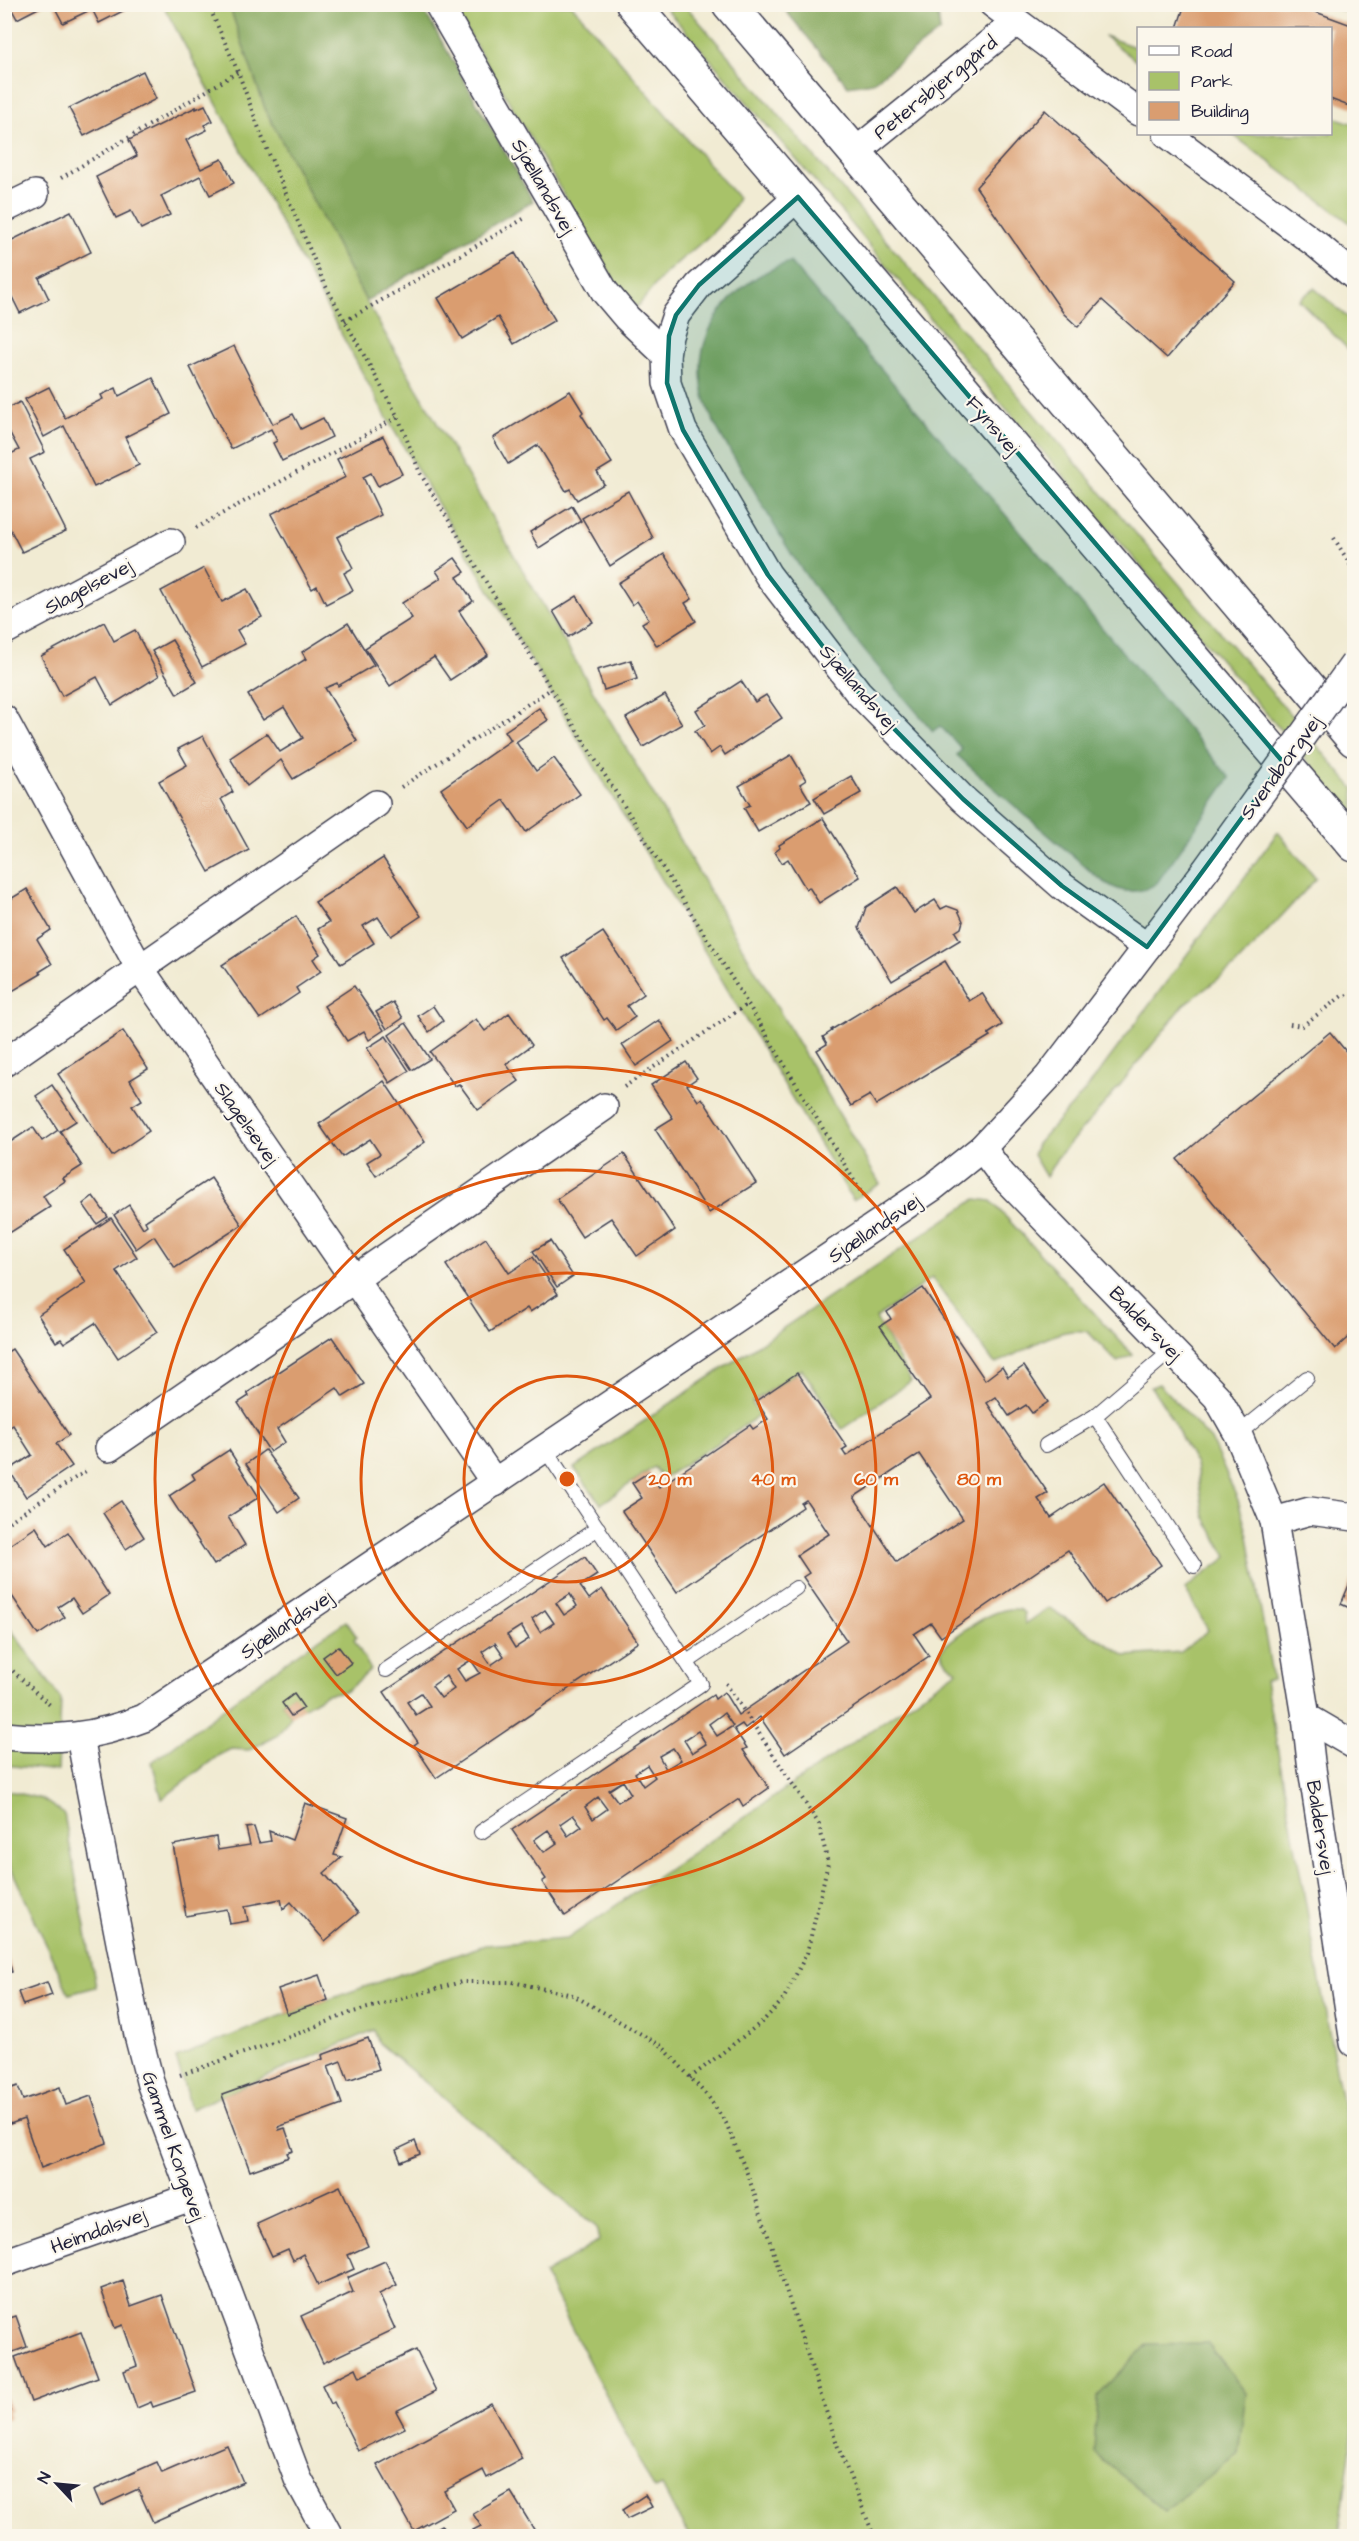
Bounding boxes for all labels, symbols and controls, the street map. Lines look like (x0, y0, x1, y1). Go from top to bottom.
legend (1137, 27, 1332, 135)
street label: Petersbjerggård (868, 29, 1004, 147)
text: Road (1191, 39, 1232, 64)
text: Park (1191, 69, 1233, 94)
text: Building (1191, 99, 1249, 125)
street label: Sjællandsvej (504, 133, 582, 240)
street label: Fynsvej (958, 390, 1026, 462)
street label: Slagelsevej (39, 552, 138, 623)
street label: Sjællandsvej (813, 638, 904, 737)
street label: Svendborgvej (1233, 709, 1329, 826)
street label: Slagelsevej (206, 1076, 285, 1172)
street label: Sjællandsvej (823, 1187, 927, 1270)
street label: Baldersvej (1102, 1280, 1188, 1368)
text: 20 m (648, 1467, 692, 1492)
text: 40 m (751, 1467, 796, 1492)
text: 60 m (854, 1467, 899, 1492)
text: 80 m (957, 1467, 1002, 1492)
centre of rings (557, 1469, 577, 1489)
street label: Sjællandsvej (235, 1583, 339, 1666)
street label: Baldersvej (1299, 1778, 1341, 1876)
street label: Gammel Kongevej (133, 2068, 212, 2226)
street label: Heimdalsvej (47, 2201, 150, 2261)
north arrow (27, 2454, 87, 2514)
text: N (32, 2469, 57, 2487)

